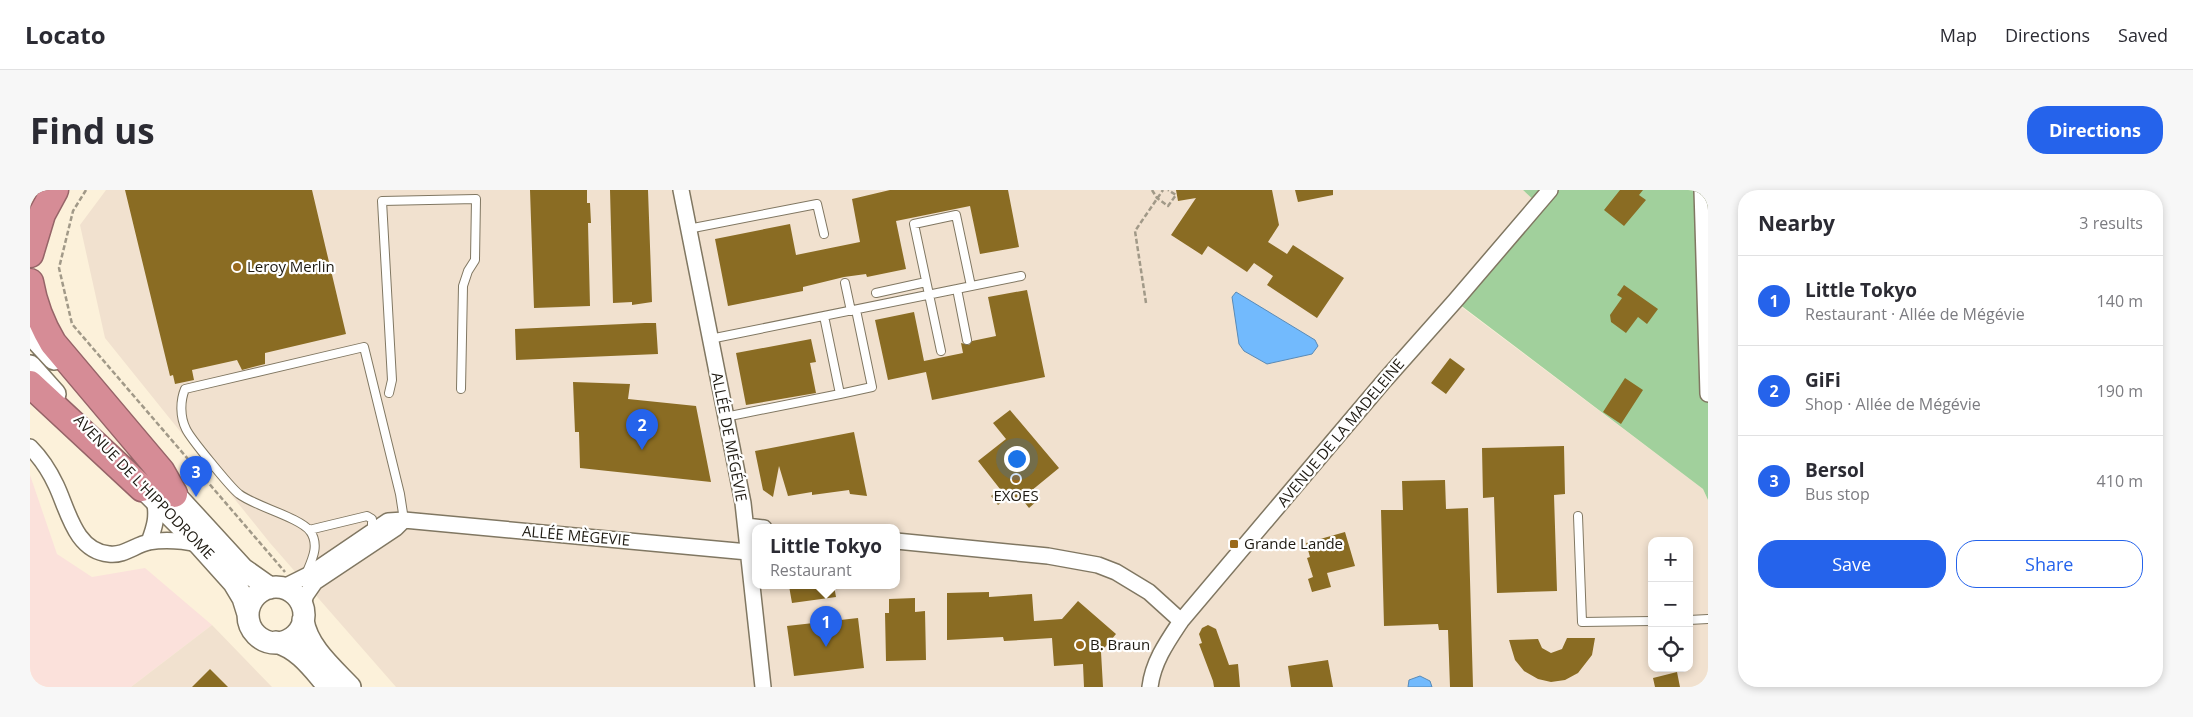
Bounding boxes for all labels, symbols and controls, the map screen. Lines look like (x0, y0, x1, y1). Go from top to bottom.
text: Locato (25, 18, 106, 51)
text: Map (1940, 23, 1977, 47)
text: Directions (2005, 23, 2090, 47)
text: Saved (2118, 23, 2168, 47)
button: Directions (2027, 106, 2163, 154)
text: Find us (30, 107, 155, 154)
text: Nearby (1758, 209, 1835, 237)
text: 3 results (2079, 212, 2143, 234)
place label: Leroy Merlin (247, 256, 335, 276)
marker: Leroy Merlin (231, 261, 243, 273)
text: Little Tokyo (1805, 277, 1917, 303)
text: 1 (1769, 290, 1779, 312)
text: 140 m (2097, 290, 2143, 312)
text: Restaurant · Allée de Mégévie (1805, 303, 2025, 325)
street label: AVENUE DE LA MADELEINE (1272, 354, 1408, 511)
text: GiFi (1805, 367, 1841, 393)
street label: ALLÉE DE MÉGÉVIE (708, 370, 752, 503)
text: 2 (1769, 380, 1779, 402)
text: 190 m (2097, 380, 2143, 402)
text: Shop · Allée de Mégévie (1805, 393, 1981, 415)
pin: 2 (626, 409, 658, 450)
street label: AVENUE DE L'HIPPODROME (70, 410, 219, 563)
your location (1004, 446, 1030, 472)
pin: 3 (180, 456, 212, 497)
text: Bersol (1805, 457, 1865, 483)
text: 3 (1769, 470, 1779, 492)
text: 410 m (2097, 470, 2143, 492)
marker: EXOES (1010, 473, 1022, 485)
text: Bus stop (1805, 483, 1870, 505)
place label: EXOES (993, 485, 1039, 505)
street label: ALLÉE MÈGEVIE (521, 520, 631, 550)
popup (752, 524, 900, 589)
text: Little Tokyo (770, 533, 882, 559)
place label: Grande Lande (1244, 533, 1343, 553)
map controls (1648, 537, 1693, 672)
button: + (1648, 537, 1693, 582)
marker: Grande Lande (1228, 538, 1240, 550)
button: Save (1758, 540, 1946, 588)
button: Share (1956, 540, 2143, 588)
text: Restaurant (770, 559, 852, 581)
button: − (1648, 582, 1693, 627)
pin: 1 (810, 606, 842, 647)
button: locate (1648, 627, 1693, 672)
place label: B. Braun (1090, 634, 1150, 654)
marker: B. Braun (1074, 639, 1086, 651)

